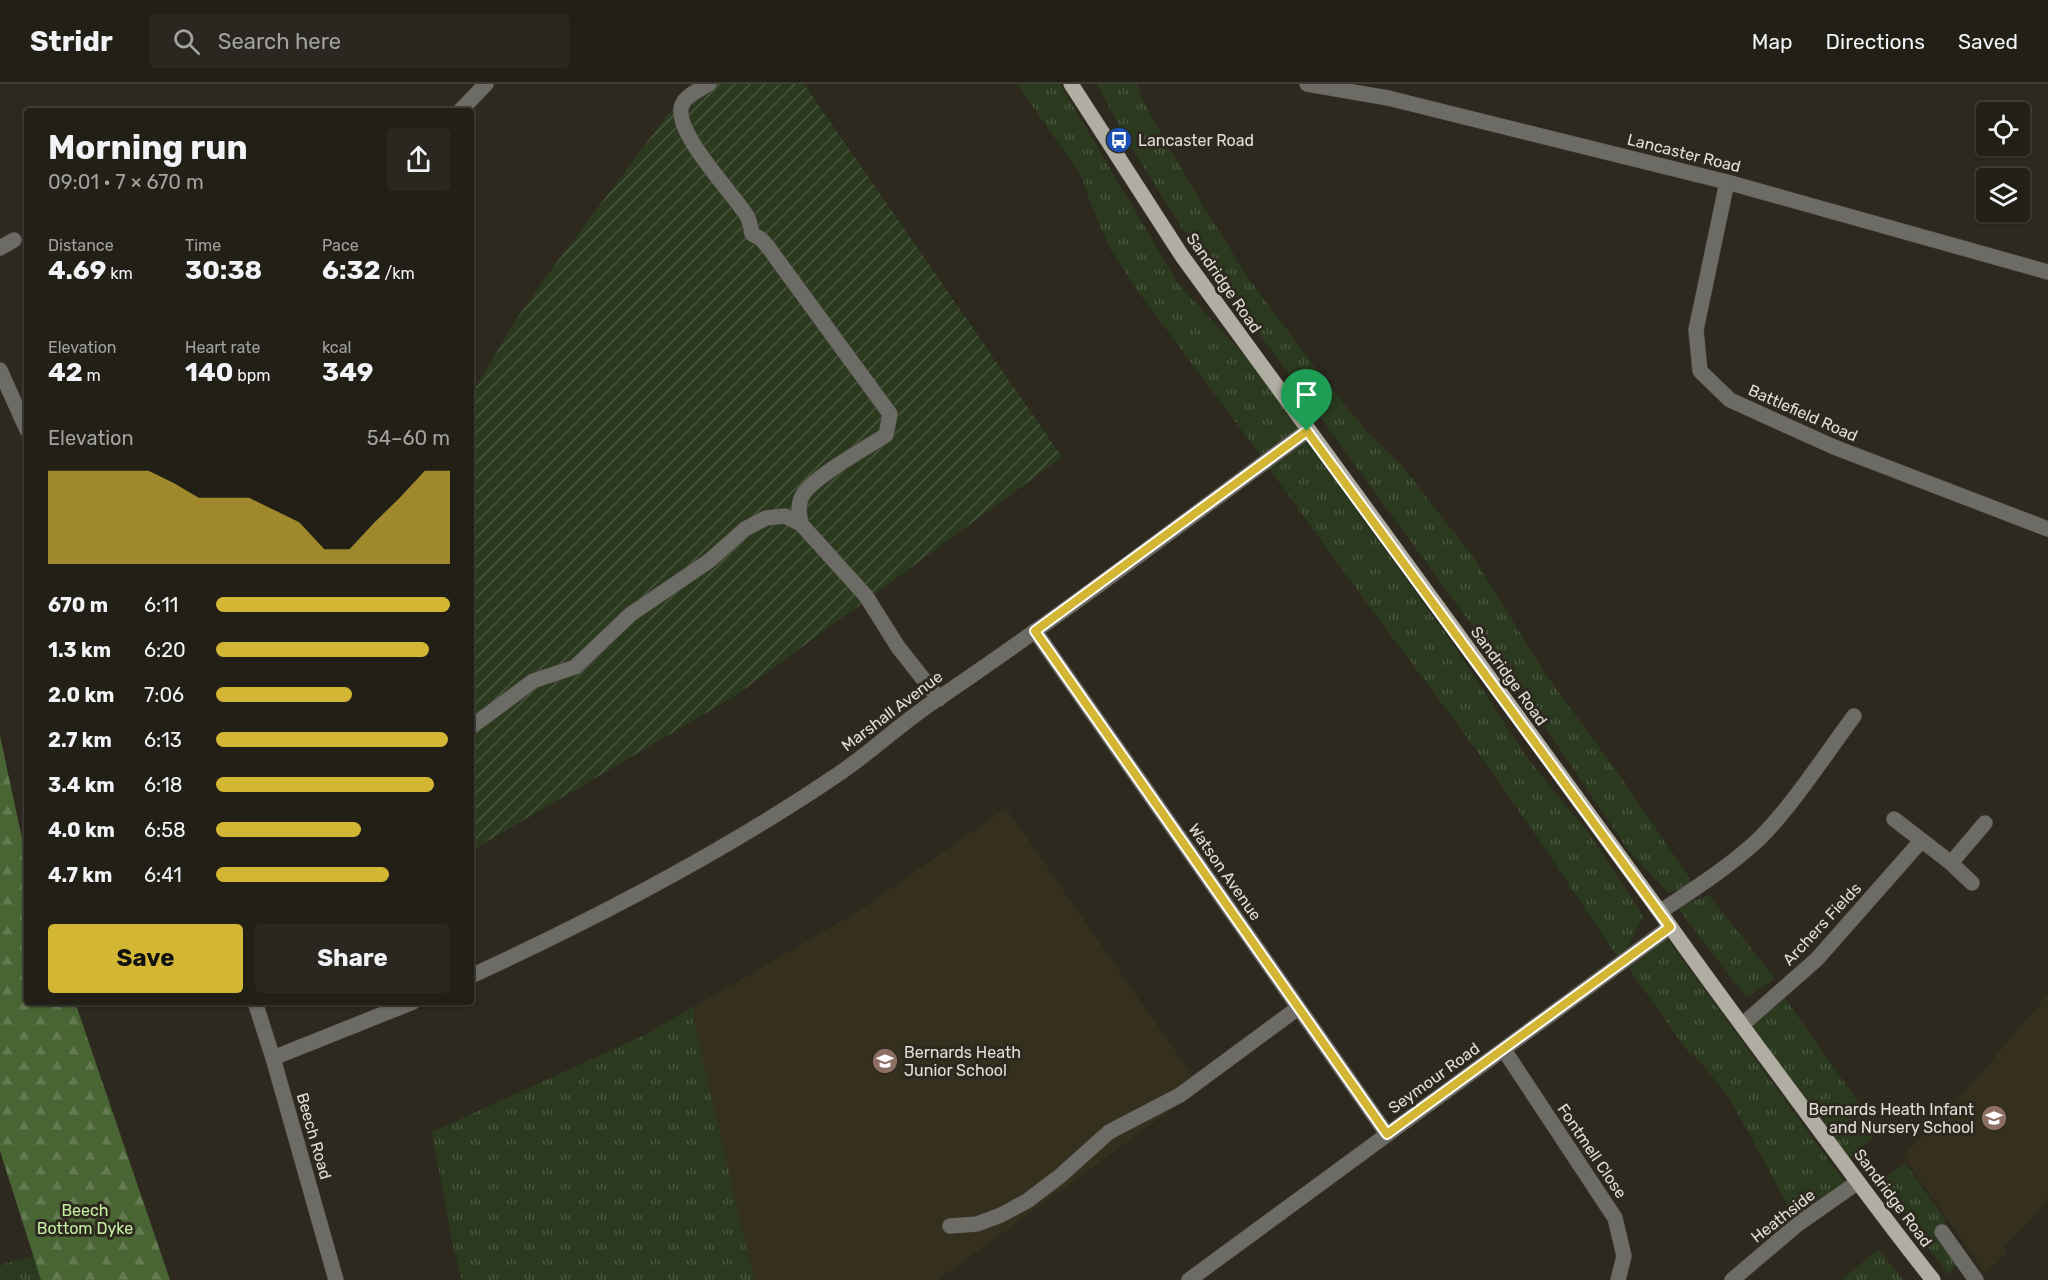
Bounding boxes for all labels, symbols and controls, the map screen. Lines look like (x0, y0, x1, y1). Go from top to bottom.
search box (149, 14, 569, 68)
text: Stridr (30, 25, 113, 58)
icon: search (170, 25, 203, 58)
text: Search here (218, 28, 341, 55)
text: Map (1752, 29, 1793, 54)
text: Directions (1826, 29, 1925, 54)
text: Saved (1958, 29, 2018, 54)
map controls (1976, 102, 2030, 222)
button: locate (1976, 102, 2030, 156)
bus stop icon: Lancaster Road (1104, 125, 1134, 155)
text: Morning run (48, 128, 248, 167)
button: share (387, 128, 450, 191)
street label: Lancaster Road (1625, 130, 1743, 176)
place label: Lancaster Road (1138, 131, 1254, 150)
button: layers (1976, 168, 2030, 222)
text: 09:01 · 7 × 670 m (48, 170, 204, 194)
street label: Sandridge Road (1182, 229, 1266, 337)
text: Distance (48, 236, 114, 255)
text: Time (185, 236, 221, 255)
text: Pace (322, 236, 359, 255)
text: 4.69 (48, 255, 106, 286)
text: 30:38 (185, 255, 262, 286)
text: 6:32 (322, 255, 381, 286)
text: km (106, 264, 133, 283)
text: /km (381, 264, 415, 283)
text: Elevation (48, 338, 117, 357)
text: Heart rate (185, 338, 260, 357)
text: kcal (322, 338, 351, 357)
text: 42 (48, 357, 83, 388)
text: 140 (185, 357, 233, 388)
text: 349 (322, 357, 373, 388)
text: m (83, 366, 101, 385)
text: bpm (233, 366, 271, 385)
pin (1281, 369, 1332, 431)
icon: arrive (1290, 378, 1323, 411)
street label: Battlefield Road (1745, 380, 1861, 446)
text: Elevation (48, 426, 134, 450)
text: 54–60 m (367, 426, 450, 450)
text: 670 m (48, 593, 108, 617)
text: 6:11 (144, 593, 178, 617)
street label: Sandridge Road (1467, 623, 1551, 729)
text: 1.3 km (48, 638, 111, 662)
text: 6:20 (144, 638, 186, 662)
street label: Marshall Avenue (838, 667, 946, 755)
text: 2.0 km (48, 683, 114, 707)
text: 7:06 (144, 683, 184, 707)
text: 2.7 km (48, 728, 112, 752)
text: 6:13 (144, 728, 182, 752)
text: 3.4 km (48, 773, 115, 797)
text: 6:18 (144, 773, 182, 797)
text: 4.0 km (48, 818, 115, 842)
text: 6:58 (144, 818, 186, 842)
street label: Watson Avenue (1185, 820, 1266, 924)
text: 4.7 km (48, 863, 112, 887)
text: 6:41 (144, 863, 182, 887)
street label: Archers Fields (1779, 879, 1865, 969)
button: Save (48, 924, 243, 993)
button: Share (255, 924, 450, 993)
street label: Seymour Road (1385, 1039, 1483, 1117)
place label: Bernards Heath Junior School (904, 1043, 1021, 1080)
school or university icon: Bernards Heath Junior School (870, 1046, 900, 1076)
street label: Beech Road (293, 1091, 335, 1181)
street label: Fontmell Close (1553, 1100, 1631, 1202)
place label: Bernards Heath Infant and Nursery School (1809, 1100, 1974, 1137)
school or university icon: Bernards Heath Infant and Nursery School (1979, 1103, 2009, 1133)
street label: Sandridge Road (1850, 1145, 1936, 1251)
street label: Heathside (1747, 1185, 1819, 1247)
park label: Beech Bottom Dyke (37, 1201, 133, 1238)

